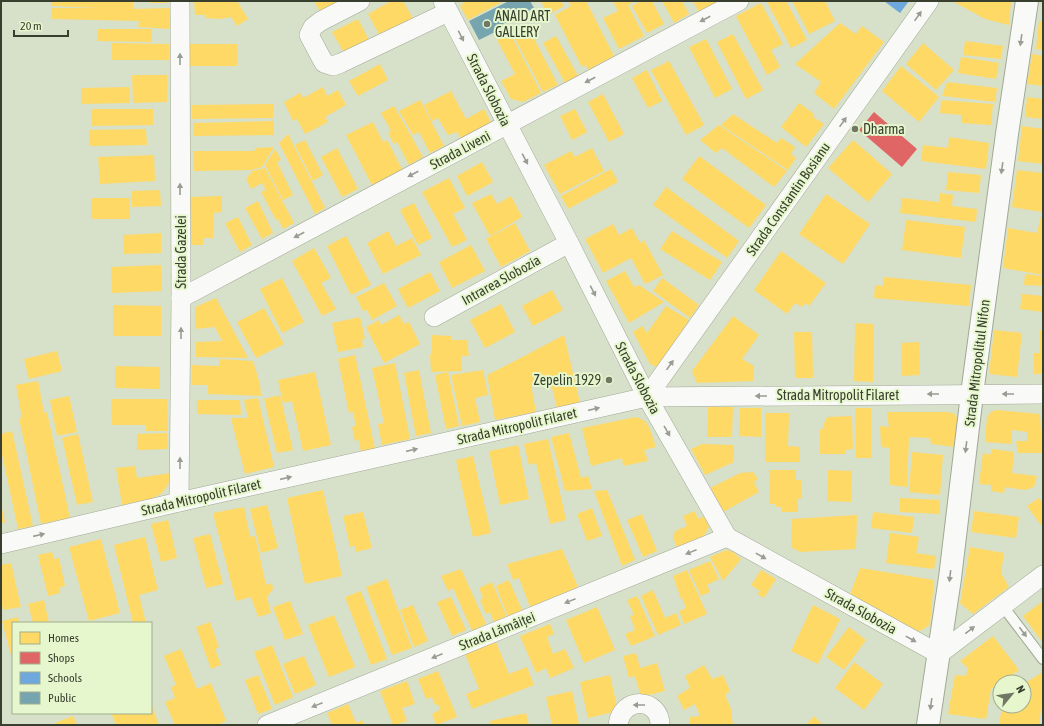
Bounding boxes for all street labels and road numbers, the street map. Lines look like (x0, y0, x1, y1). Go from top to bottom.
street label: Strada Slobozia (464, 51, 514, 129)
street label: Strada Liveni (427, 127, 493, 173)
street label: Strada Constantin Bosianu (743, 139, 833, 259)
street label: Strada Gazelei (173, 215, 189, 289)
street label: Intrarea Slobozia (459, 252, 543, 308)
street label: Strada Mitropolitul Nifon (961, 299, 993, 427)
street label: Strada Slobozia (612, 339, 664, 417)
street label: Strada Mitropolit Filaret (777, 387, 899, 403)
street label: Strada Mitropolit Filaret (456, 404, 578, 448)
street label: Strada Mitropolit Filaret (140, 475, 262, 519)
street label: Strada Slobozia (822, 585, 900, 637)
street label: Strada Lămâiței (457, 608, 537, 654)

